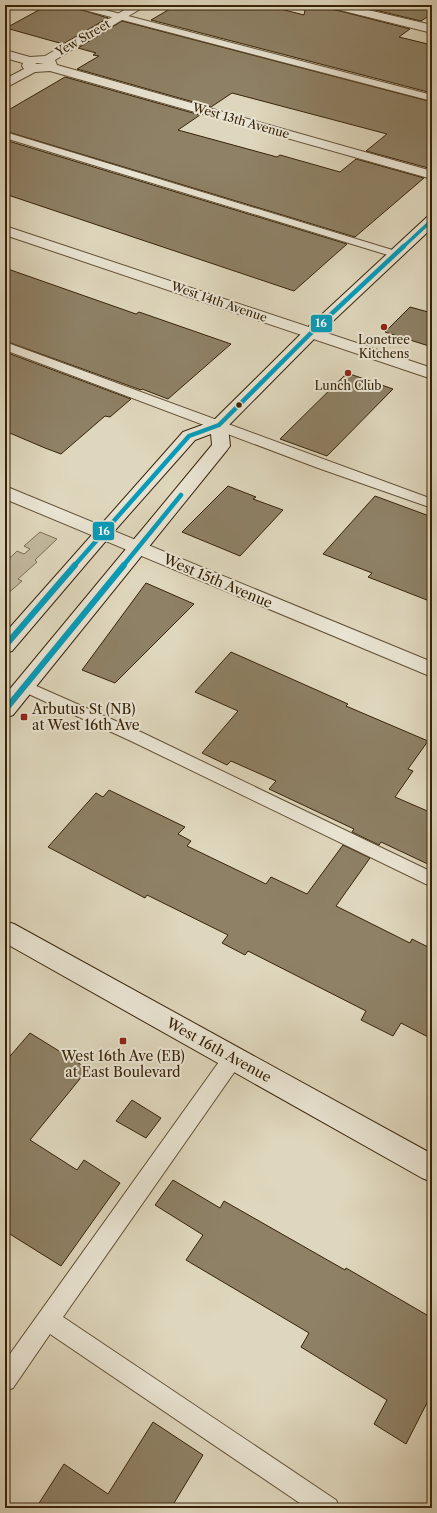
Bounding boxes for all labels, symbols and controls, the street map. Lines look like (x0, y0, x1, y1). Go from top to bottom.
street label: Yew Street (52, 16, 113, 60)
street label: West 13th Avenue (190, 99, 292, 142)
street label: West 14th Avenue (168, 278, 269, 325)
line badge: 16 (310, 314, 333, 333)
text: 16 (315, 316, 327, 330)
marker: Lonetree Kitchens (379, 322, 389, 332)
place label: Lonetree Kitchens (358, 332, 410, 361)
marker: Lunch Club (343, 368, 353, 378)
place label: Lunch Club (314, 378, 382, 393)
unlabelled marker (234, 400, 244, 410)
line badge: 16 (92, 521, 115, 541)
text: 16 (98, 524, 110, 538)
street label: West 15th Avenue (160, 550, 275, 612)
place label: Arbutus St (NB) at West 16th Ave (31, 700, 140, 734)
marker: Arbutus St (NB) at West 16th Ave (19, 712, 29, 722)
street label: West 16th Avenue (162, 1013, 275, 1086)
marker: West 16th Ave (EB) at East Boulevard (118, 1036, 128, 1046)
place label: West 16th Ave (EB) at East Boulevard (60, 1047, 185, 1081)

